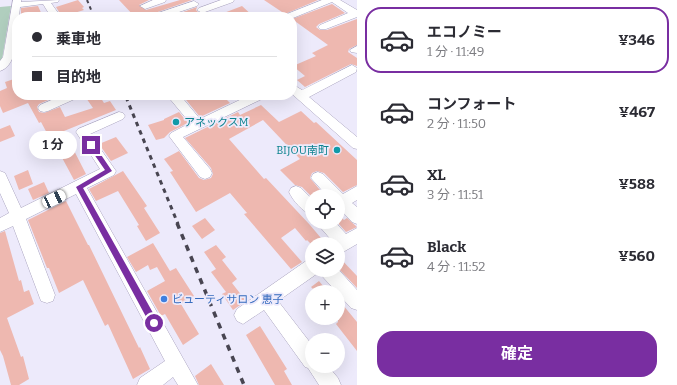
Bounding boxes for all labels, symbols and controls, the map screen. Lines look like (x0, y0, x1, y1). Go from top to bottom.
icon: car (379, 22, 415, 58)
text: エコノミー (427, 23, 502, 41)
text: 乗車地 (56, 30, 101, 48)
text: ¥346 (618, 31, 655, 49)
text: 1 分 · 11:49 (427, 44, 484, 59)
text: 目的地 (56, 68, 101, 86)
icon: car (379, 94, 415, 130)
text: コンフォート (427, 95, 517, 113)
text: ¥467 (619, 103, 655, 121)
place label: アネックスM (184, 116, 249, 129)
text: 2 分 · 11:50 (427, 116, 486, 131)
marker: アネックスM (171, 117, 181, 127)
callout: 1 分 (29, 131, 77, 159)
route end (82, 136, 100, 154)
text: 1 分 (43, 137, 63, 152)
place label: BIJOU南町 (276, 144, 329, 157)
marker: BIJOU南町 (332, 145, 342, 155)
icon: car (379, 166, 415, 202)
text: XL (427, 166, 446, 184)
text: ¥588 (619, 175, 655, 193)
text: 3 分 · 11:51 (427, 187, 483, 202)
car (41, 188, 67, 210)
map controls (305, 189, 345, 373)
button: locate (305, 189, 345, 229)
button: layers (305, 237, 345, 277)
icon: car (379, 238, 415, 274)
text: Black (427, 238, 466, 256)
text: ¥560 (618, 247, 655, 265)
text: 4 分 · 11:52 (427, 259, 485, 274)
button: + (305, 285, 345, 325)
place label: ビューティサロン 恵子 (172, 293, 284, 306)
marker: ビューティサロン 恵子 (159, 294, 169, 304)
route start (145, 314, 163, 332)
button: 確定 (377, 331, 657, 377)
button: − (305, 333, 345, 373)

